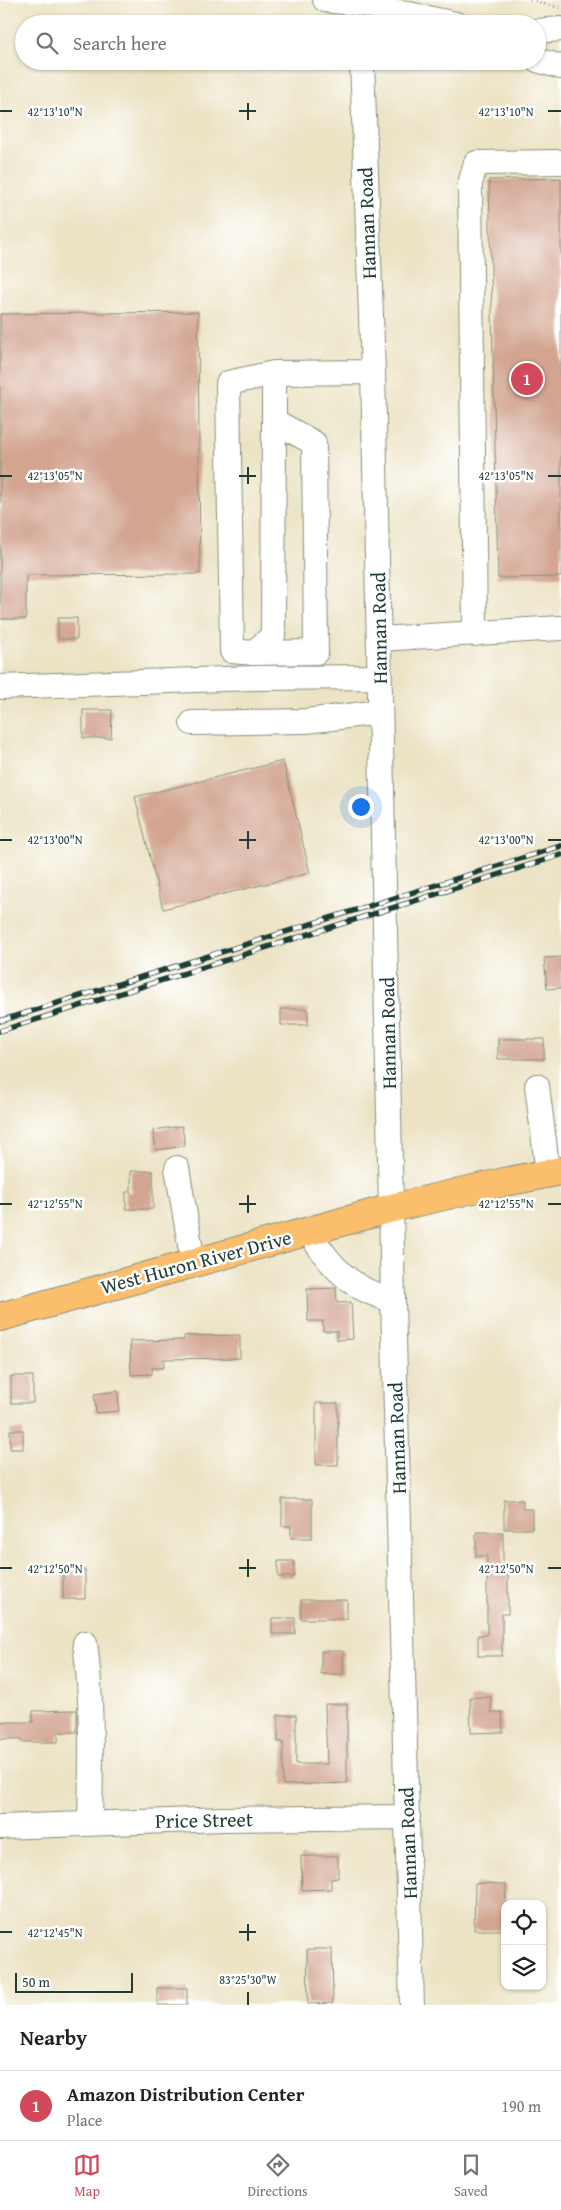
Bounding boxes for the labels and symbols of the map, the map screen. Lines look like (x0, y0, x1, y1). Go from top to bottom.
text: 42°13'10"N (27, 103, 83, 120)
text: 42°13'10"N (478, 103, 534, 120)
street label: Hannan Road (350, 166, 383, 280)
pin: 1 (511, 360, 543, 398)
text: 42°13'05"N (27, 467, 83, 484)
text: 42°13'05"N (478, 467, 534, 484)
street label: Hannan Road (363, 571, 394, 684)
your location (348, 794, 374, 820)
text: 42°13'00"N (27, 831, 83, 848)
text: 42°13'00"N (478, 831, 534, 848)
street label: Hannan Road (372, 976, 403, 1089)
text: 42°12'55"N (27, 1195, 83, 1212)
text: 42°12'55"N (478, 1195, 534, 1212)
street label: West Huron River Drive (97, 1222, 294, 1301)
street label: Hannan Road (380, 1381, 413, 1495)
text: 42°12'50"N (27, 1560, 83, 1577)
text: 42°12'50"N (478, 1560, 534, 1577)
street label: Hannan Road (391, 1786, 424, 1900)
street label: Price Street (155, 1804, 253, 1835)
text: 42°12'45"N (27, 1924, 83, 1941)
scale bar (15, 1970, 132, 1993)
text: 83°25'30"W (219, 1971, 278, 1988)

